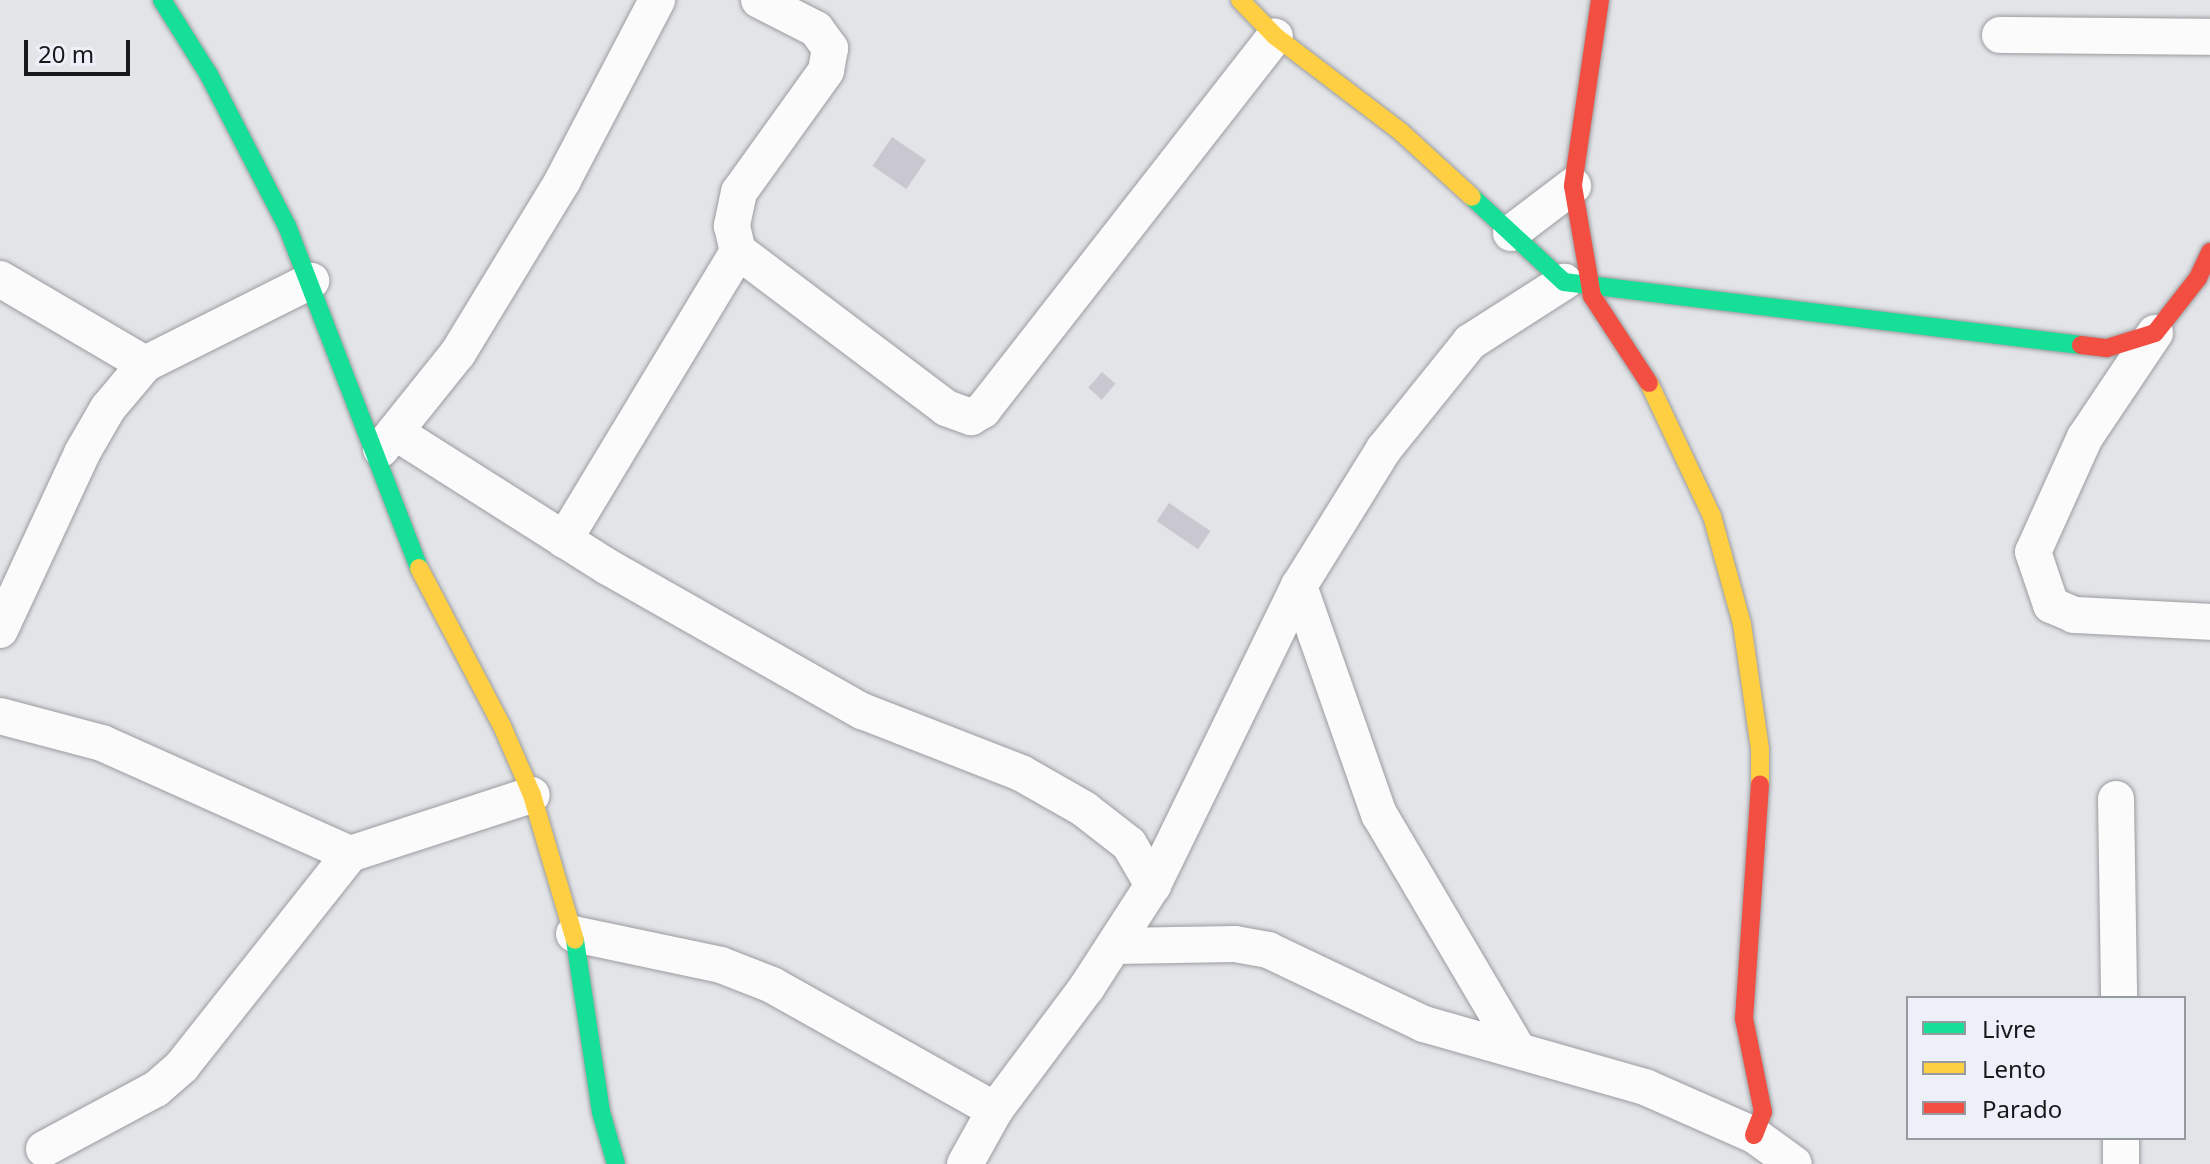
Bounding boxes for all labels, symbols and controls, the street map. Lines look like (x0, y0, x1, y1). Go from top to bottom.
scale bar (28, 24, 134, 74)
text: 20 m (38, 37, 94, 70)
legend (1906, 996, 2186, 1140)
text: Livre (1982, 1012, 2036, 1045)
text: Lento (1982, 1052, 2046, 1085)
text: Parado (1982, 1092, 2062, 1125)

